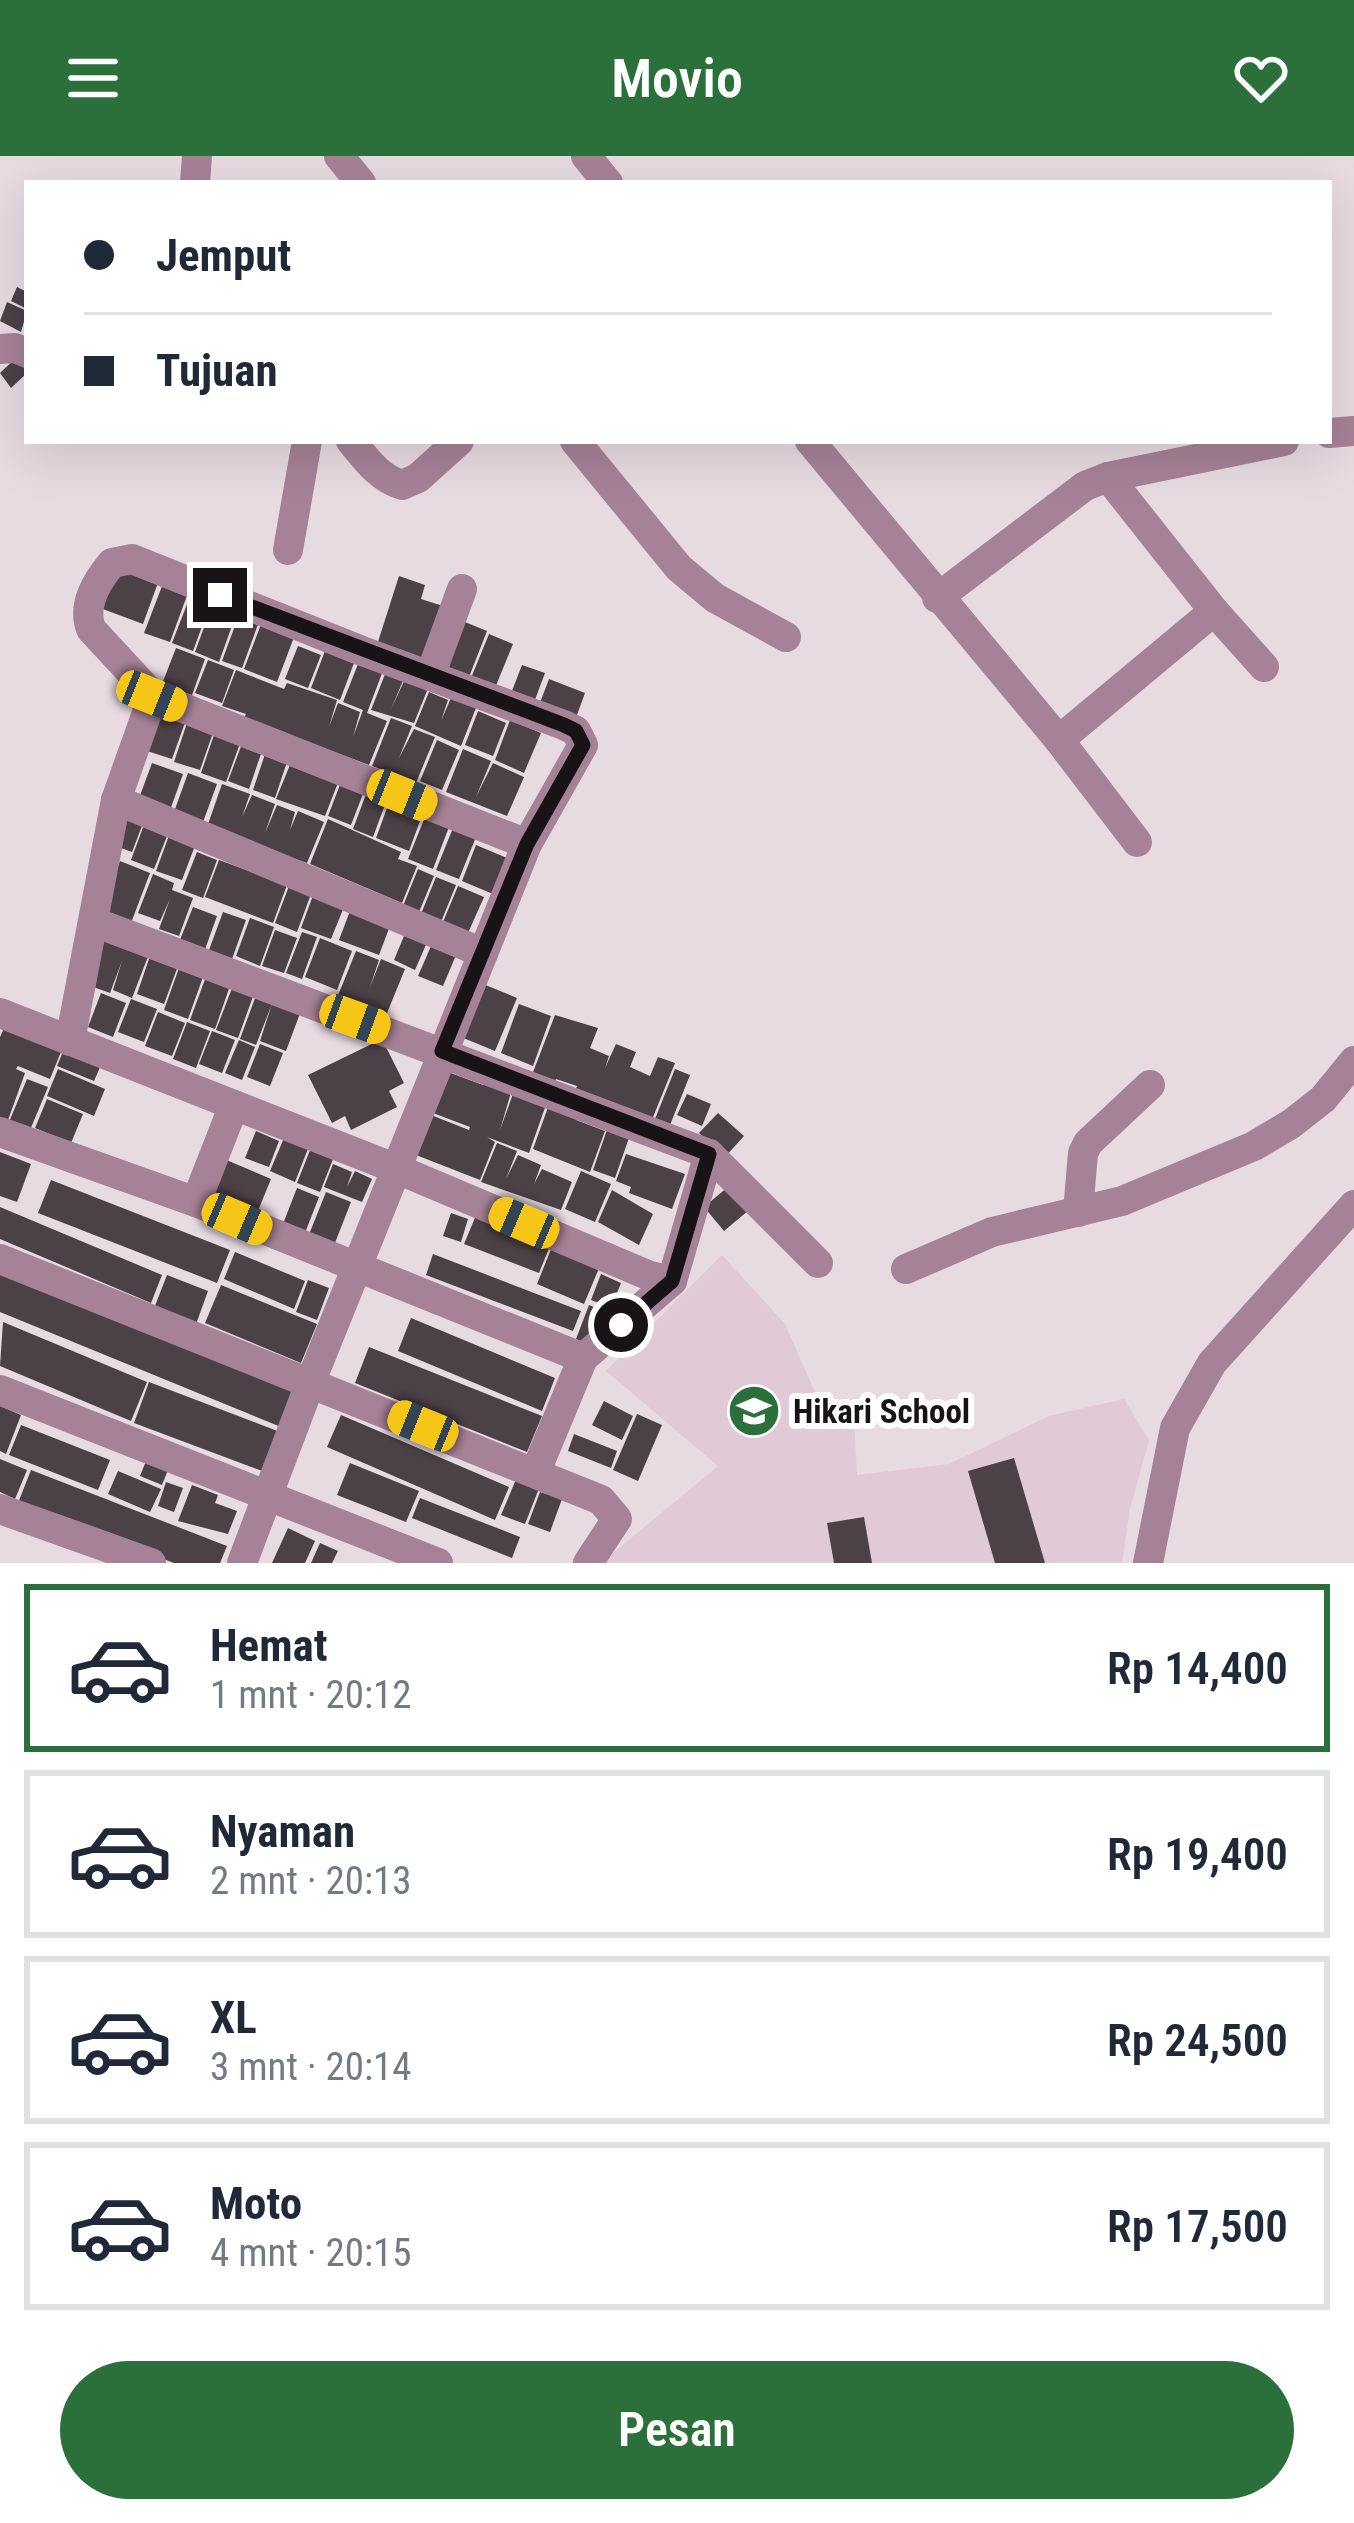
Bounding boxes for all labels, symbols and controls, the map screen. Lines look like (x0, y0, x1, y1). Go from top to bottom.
icon: menu (60, 45, 126, 111)
icon: heart (1228, 45, 1294, 111)
text: Movio (611, 47, 743, 110)
text: Jemput (156, 229, 291, 282)
text: Tujuan (156, 344, 278, 397)
route end (193, 568, 247, 622)
car (112, 666, 192, 726)
car (362, 765, 442, 825)
car (315, 990, 395, 1048)
car (197, 1188, 277, 1250)
car (484, 1192, 564, 1254)
route start (594, 1298, 648, 1352)
school or university icon: Hikari School (726, 1383, 782, 1439)
place label: Hikari School (793, 1392, 970, 1431)
car (383, 1396, 463, 1456)
icon: car (66, 1614, 174, 1722)
text: Hemat (210, 1619, 328, 1672)
text: Rp 14,400 (1107, 1642, 1288, 1695)
text: 1 mnt · 20:12 (210, 1672, 412, 1718)
icon: car (66, 1800, 174, 1908)
text: Nyaman (210, 1805, 355, 1858)
text: Rp 19,400 (1107, 1828, 1288, 1881)
text: 2 mnt · 20:13 (210, 1858, 412, 1904)
icon: car (66, 1986, 174, 2094)
text: XL (210, 1991, 257, 2044)
text: Rp 24,500 (1107, 2014, 1288, 2067)
text: 3 mnt · 20:14 (210, 2044, 412, 2090)
icon: car (66, 2172, 174, 2280)
text: Moto (210, 2177, 302, 2230)
text: Rp 17,500 (1107, 2200, 1288, 2253)
text: 4 mnt · 20:15 (210, 2230, 412, 2276)
button: Pesan (60, 2361, 1294, 2499)

